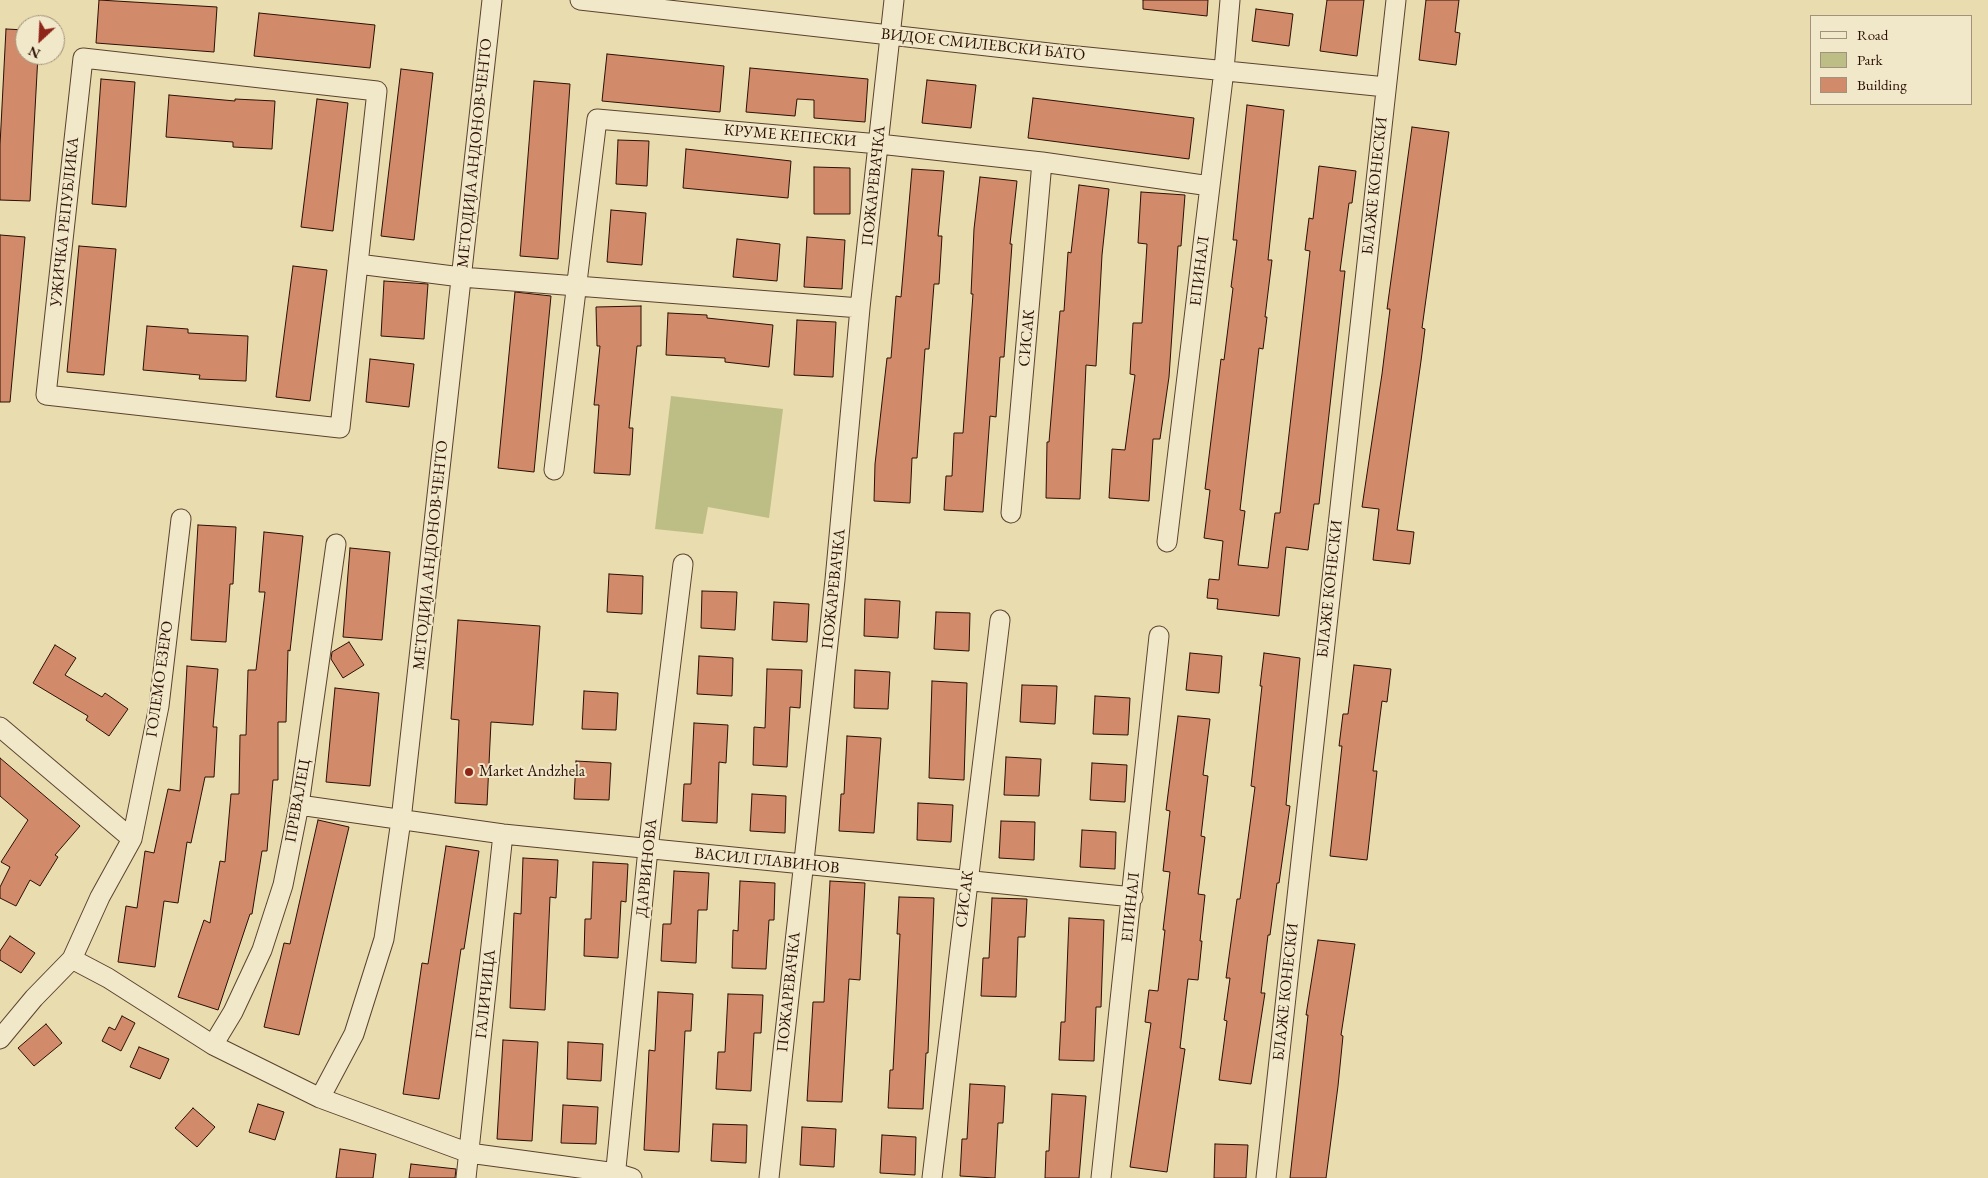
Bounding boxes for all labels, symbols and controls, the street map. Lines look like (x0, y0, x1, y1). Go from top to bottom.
north arrow (15, 15, 65, 65)
legend (1810, 15, 1973, 105)
street label: ВИДОЕ СМИЛЕВСКИ БАТО (880, 25, 1086, 65)
text: Road (1857, 25, 1888, 44)
street label: МЕТОДИЈА АНДОНОВ-ЧЕНТО (453, 37, 497, 269)
text: N (25, 42, 43, 63)
text: Park (1857, 50, 1883, 69)
text: Building (1857, 75, 1907, 94)
street label: БЛАЖЕ КОНЕСКИ (1358, 116, 1392, 256)
street label: КРУМЕ КЕПЕСКИ (723, 121, 857, 151)
street label: ПОЖАРЕВАЧКА (858, 125, 890, 247)
street label: УЖИЧКА РЕПУБЛИКА (47, 136, 83, 308)
street label: ЕПИНАЛ (1186, 235, 1214, 307)
street label: СИСАК (1015, 309, 1039, 367)
street label: МЕТОДИЈА АНДОНОВ-ЧЕНТО (409, 439, 453, 671)
street label: БЛАЖЕ КОНЕСКИ (1313, 519, 1347, 659)
street label: ПОЖАРЕВАЧКА (818, 528, 850, 650)
street label: ГОЛЕМО ЕЗЕРО (142, 620, 178, 738)
street label: ПРЕВАЛЕЦ (281, 758, 315, 844)
place label: Market Andzhela (479, 762, 585, 782)
marker: Market Andzhela (463, 766, 475, 778)
street label: ДАРВИНОВА (632, 818, 662, 918)
street label: ВАСИЛ ГЛАВИНОВ (694, 844, 840, 878)
street label: СИСАК (952, 869, 978, 929)
street label: ЕПИНАЛ (1118, 871, 1144, 943)
street label: БЛАЖЕ КОНЕСКИ (1269, 922, 1303, 1062)
street label: ПОЖАРЕВАЧКА (773, 931, 805, 1053)
street label: ГАЛИЧИЦА (472, 949, 500, 1039)

